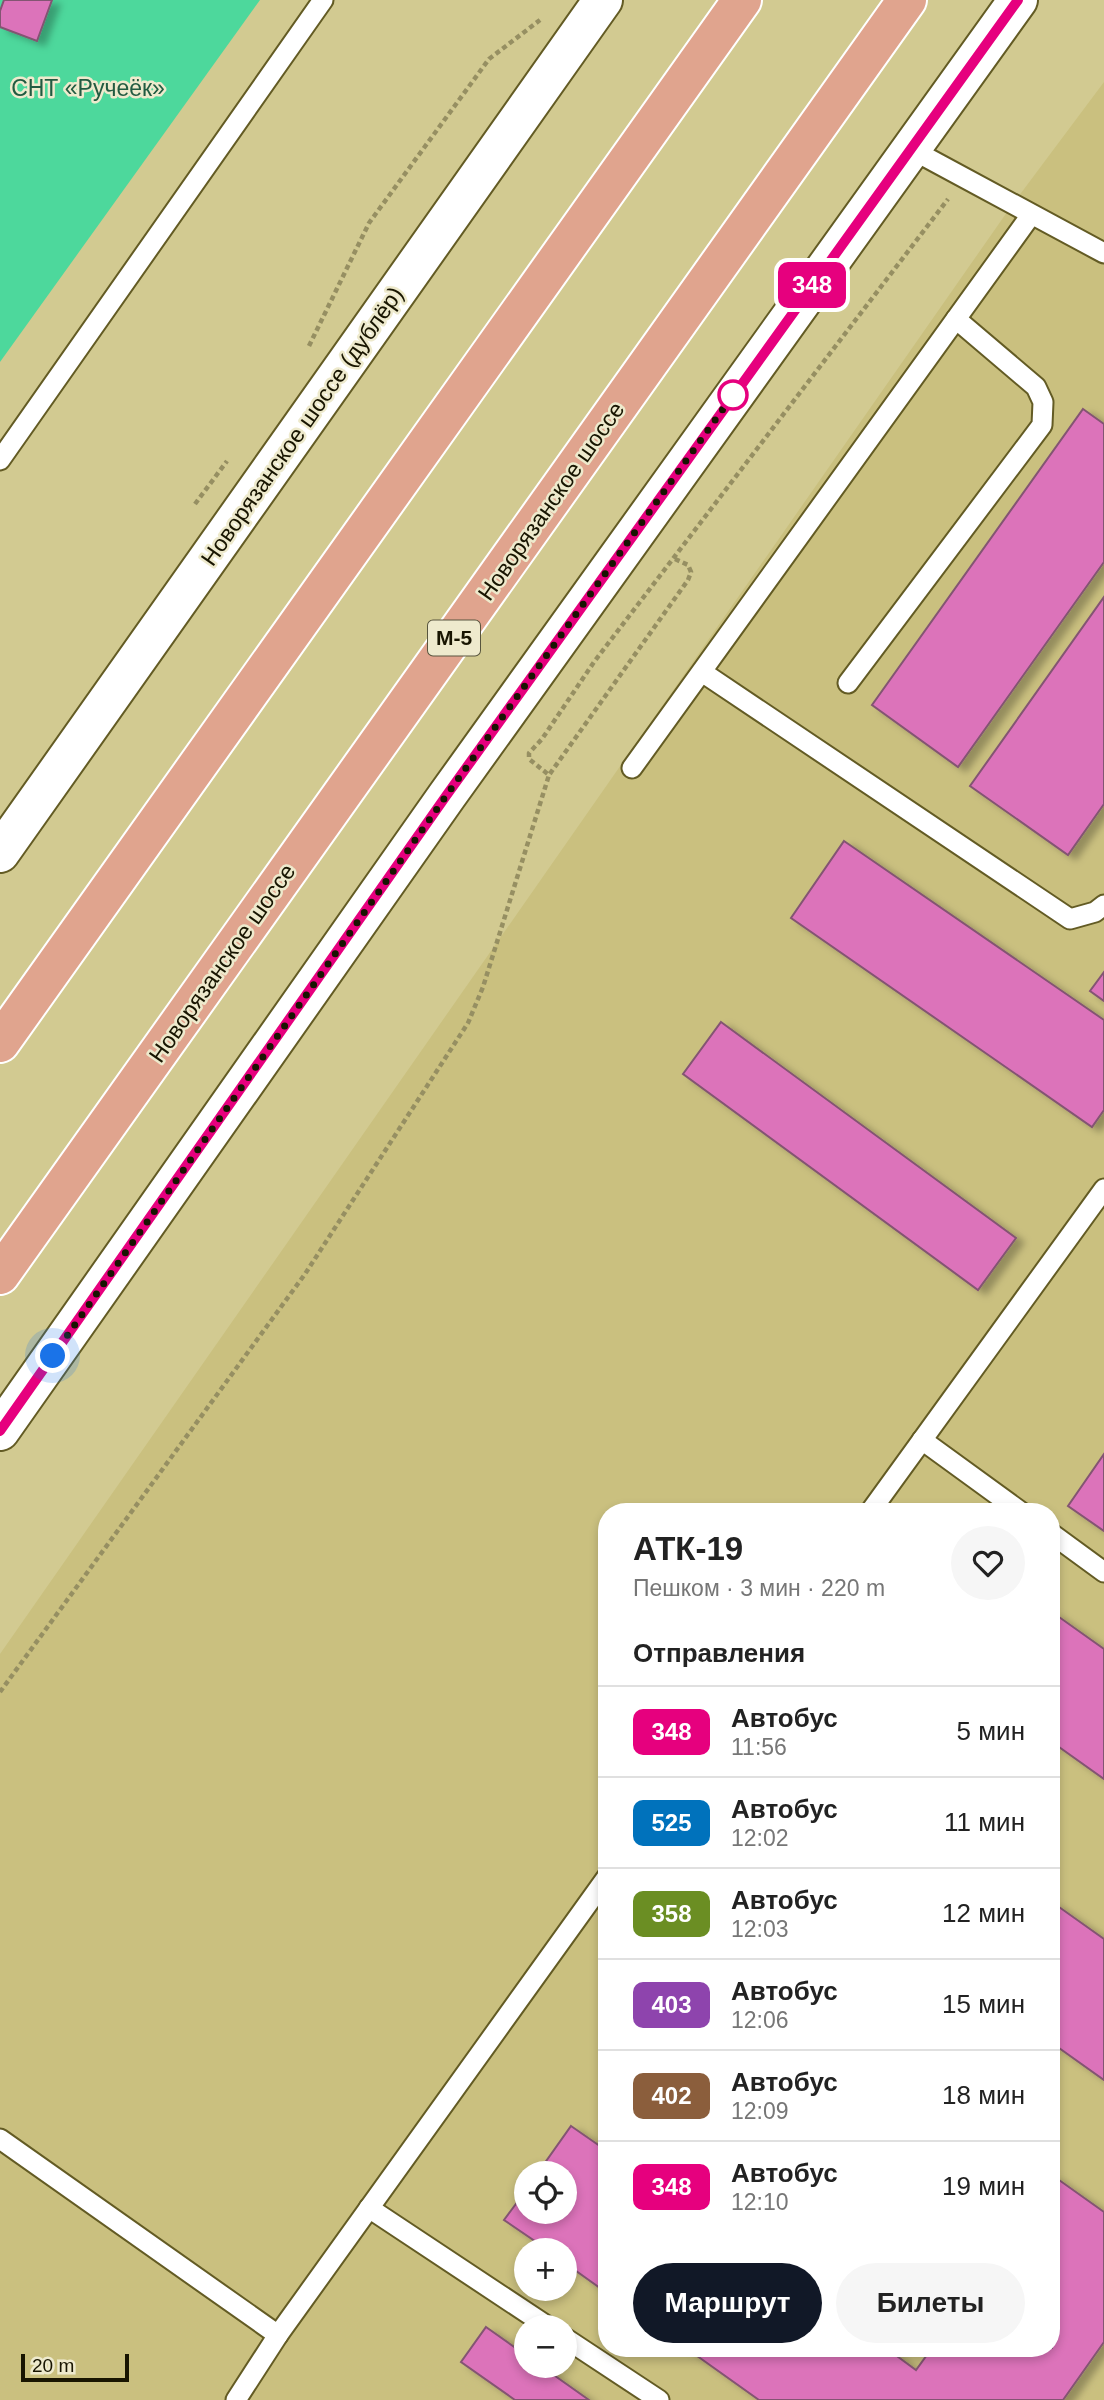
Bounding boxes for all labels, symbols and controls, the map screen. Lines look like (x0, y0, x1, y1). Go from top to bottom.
park label: СНТ «Ручеёк» (11, 75, 165, 101)
line badge: 348 (772, 262, 852, 308)
text: 348 (792, 271, 832, 298)
street label: Новорязанское шоссе (дублёр) (196, 282, 408, 570)
unlabelled marker (718, 380, 748, 410)
street label: Новорязанское шоссе (473, 397, 629, 605)
road number: М-5 (428, 620, 480, 656)
street label: Новорязанское шоссе (144, 859, 300, 1067)
your location (35, 1338, 70, 1373)
button: heart (951, 1526, 1025, 1600)
text: АТК-19 (633, 1530, 743, 1567)
text: Пешком · 3 мин · 220 m (633, 1575, 885, 1601)
text: Отправления (633, 1638, 805, 1668)
text: Автобус (731, 1703, 838, 1733)
text: 5 мин (957, 1716, 1025, 1746)
text: 348 (651, 1718, 692, 1745)
text: 11:56 (731, 1734, 787, 1760)
text: Автобус (731, 1794, 838, 1824)
text: 11 мин (944, 1807, 1025, 1837)
text: 525 (651, 1809, 692, 1836)
text: 12:02 (731, 1825, 789, 1851)
text: Автобус (731, 1885, 838, 1915)
text: 12 мин (942, 1898, 1025, 1928)
text: 358 (651, 1900, 692, 1927)
text: 12:03 (731, 1916, 789, 1942)
text: Автобус (731, 1976, 838, 2006)
text: 15 мин (942, 1989, 1025, 2019)
text: 403 (651, 1991, 692, 2018)
text: 12:06 (731, 2007, 789, 2033)
text: Автобус (731, 2067, 838, 2097)
text: 18 мин (942, 2080, 1025, 2110)
text: 402 (651, 2082, 692, 2109)
text: 12:09 (731, 2098, 789, 2124)
text: Автобус (731, 2158, 838, 2188)
map controls (514, 2161, 577, 2378)
button: locate (514, 2161, 577, 2224)
text: 19 мин (942, 2171, 1025, 2201)
text: 348 (651, 2173, 692, 2200)
text: 12:10 (731, 2189, 789, 2215)
button: + (514, 2238, 577, 2301)
button: Маршрут (633, 2263, 822, 2343)
button: Билеты (836, 2263, 1025, 2343)
button: − (514, 2315, 577, 2378)
scale bar (21, 2351, 130, 2383)
text: 20 m (32, 2355, 74, 2376)

